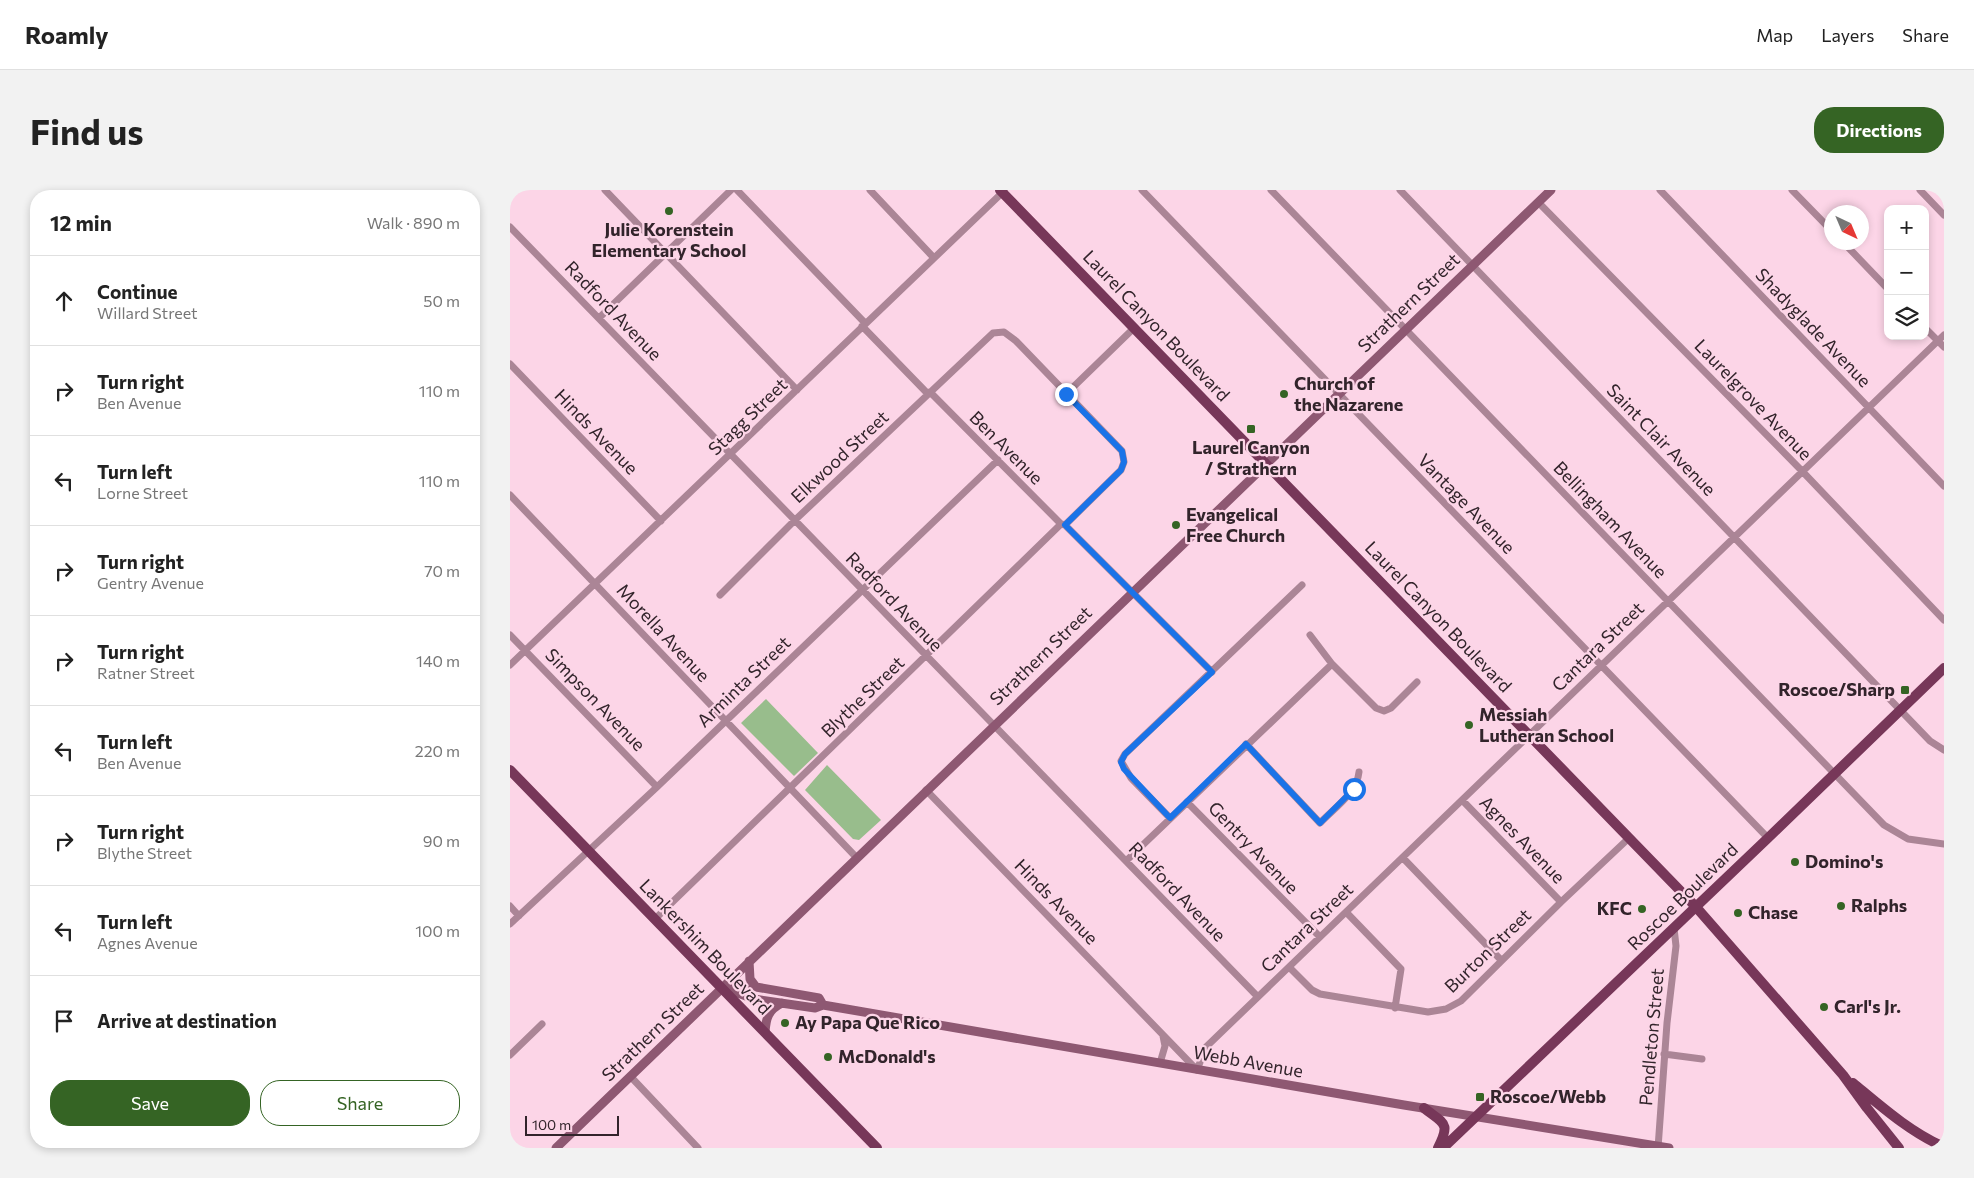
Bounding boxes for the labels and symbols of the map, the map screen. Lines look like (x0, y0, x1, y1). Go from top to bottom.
marker: Julie Korenstein Elementary School (663, 205, 675, 217)
north arrow (1824, 205, 1869, 250)
place label: Julie Korenstein Elementary School (592, 218, 746, 261)
street label: Laurel Canyon Boulevard (1079, 245, 1235, 405)
street label: Strathern Street (1353, 248, 1464, 356)
street label: Radford Avenue (561, 256, 667, 365)
street label: Shadyglade Avenue (1751, 263, 1876, 391)
street label: Laurelgrove Avenue (1690, 334, 1817, 464)
place label: Church of the Nazarene (1294, 372, 1403, 415)
street label: Stagg Street (703, 373, 791, 459)
street label: Saint Clair Avenue (1603, 379, 1721, 500)
route end (1055, 383, 1078, 406)
street label: Hinds Avenue (550, 384, 643, 479)
marker: Church of the Nazarene (1278, 388, 1290, 400)
street label: Elkwood Street (786, 405, 893, 507)
street label: Ben Avenue (965, 406, 1048, 489)
marker: Laurel Canyon / Strathern (1245, 423, 1257, 435)
place label: Laurel Canyon / Strathern (1192, 436, 1310, 479)
street label: Vantage Avenue (1413, 449, 1520, 558)
street label: Bellingham Avenue (1549, 456, 1672, 582)
place label: Evangelical Free Church (1186, 503, 1285, 546)
marker: Evangelical Free Church (1170, 519, 1182, 531)
street label: Laurel Canyon Boulevard (1361, 536, 1517, 696)
street label: Radford Avenue (842, 547, 948, 656)
street label: Morella Avenue (613, 579, 715, 686)
street label: Cantara Street (1547, 597, 1648, 696)
street label: Strathern Street (985, 601, 1096, 709)
street label: Arminta Street (692, 631, 795, 731)
street label: Simpson Avenue (541, 643, 650, 755)
street label: Blythe Street (816, 651, 908, 741)
place label: Roscoe/Sharp (1778, 678, 1895, 700)
marker: Roscoe/Sharp (1899, 684, 1911, 696)
place label: Messiah Lutheran School (1479, 703, 1614, 746)
marker: Messiah Lutheran School (1463, 719, 1475, 731)
route start (1343, 778, 1366, 801)
street label: Agnes Avenue (1475, 791, 1570, 888)
street label: Gentry Avenue (1204, 796, 1303, 898)
street label: Radford Avenue (1125, 837, 1231, 946)
street label: Roscoe Boulevard (1623, 838, 1742, 955)
place label: Domino's (1805, 850, 1883, 872)
street label: Hinds Avenue (1010, 854, 1103, 949)
marker: Domino's (1789, 856, 1801, 868)
street label: Lankershim Boulevard (635, 874, 776, 1019)
street label: Cantara Street (1256, 878, 1357, 977)
place label: Ralphs (1851, 894, 1907, 916)
place label: KFC (1597, 897, 1632, 919)
marker: Ralphs (1835, 900, 1847, 912)
place label: Chase (1748, 901, 1798, 923)
marker: KFC (1636, 903, 1648, 915)
street label: Burton Street (1440, 904, 1535, 997)
marker: Chase (1732, 907, 1744, 919)
street label: Pendleton Street (1634, 967, 1668, 1107)
street label: Strathern Street (597, 977, 708, 1085)
place label: Carl's Jr. (1834, 995, 1901, 1017)
marker: Carl's Jr. (1818, 1001, 1830, 1013)
place label: Ay Papa Que Rico (795, 1011, 940, 1033)
marker: Ay Papa Que Rico (779, 1017, 791, 1029)
street label: Webb Avenue (1191, 1041, 1305, 1082)
place label: McDonald's (838, 1045, 936, 1067)
marker: McDonald's (822, 1051, 834, 1063)
place label: Roscoe/Webb (1490, 1085, 1607, 1107)
marker: Roscoe/Webb (1474, 1091, 1486, 1103)
scale bar (525, 1113, 619, 1136)

